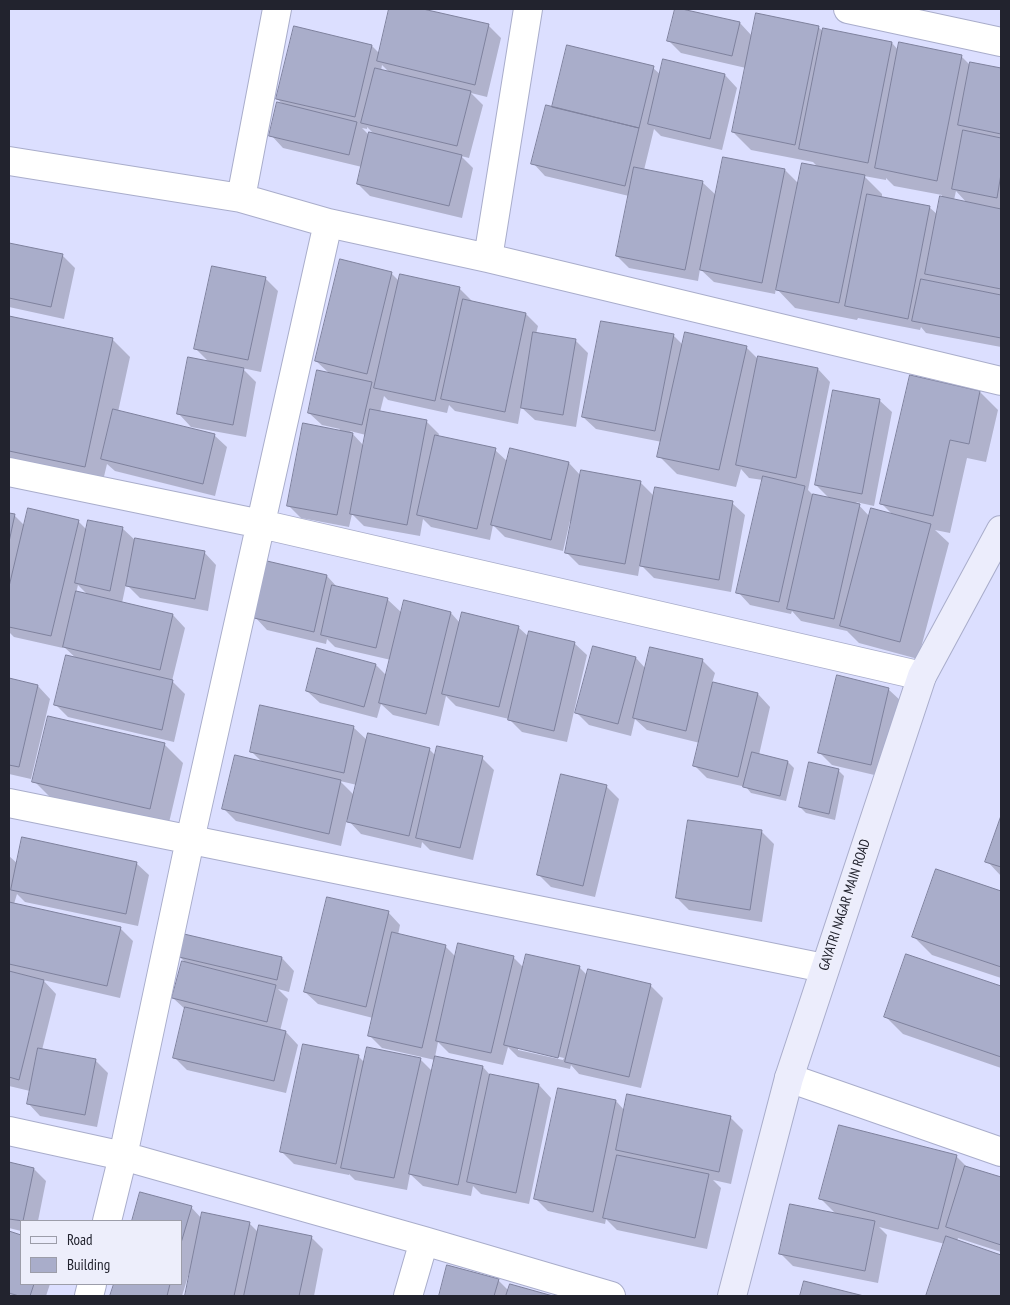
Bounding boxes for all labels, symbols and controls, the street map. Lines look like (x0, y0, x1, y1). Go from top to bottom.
street label: GAYATRI NAGAR MAIN ROAD (816, 837, 874, 973)
legend (20, 1220, 182, 1285)
text: Road (67, 1230, 93, 1249)
text: Building (67, 1255, 110, 1274)

